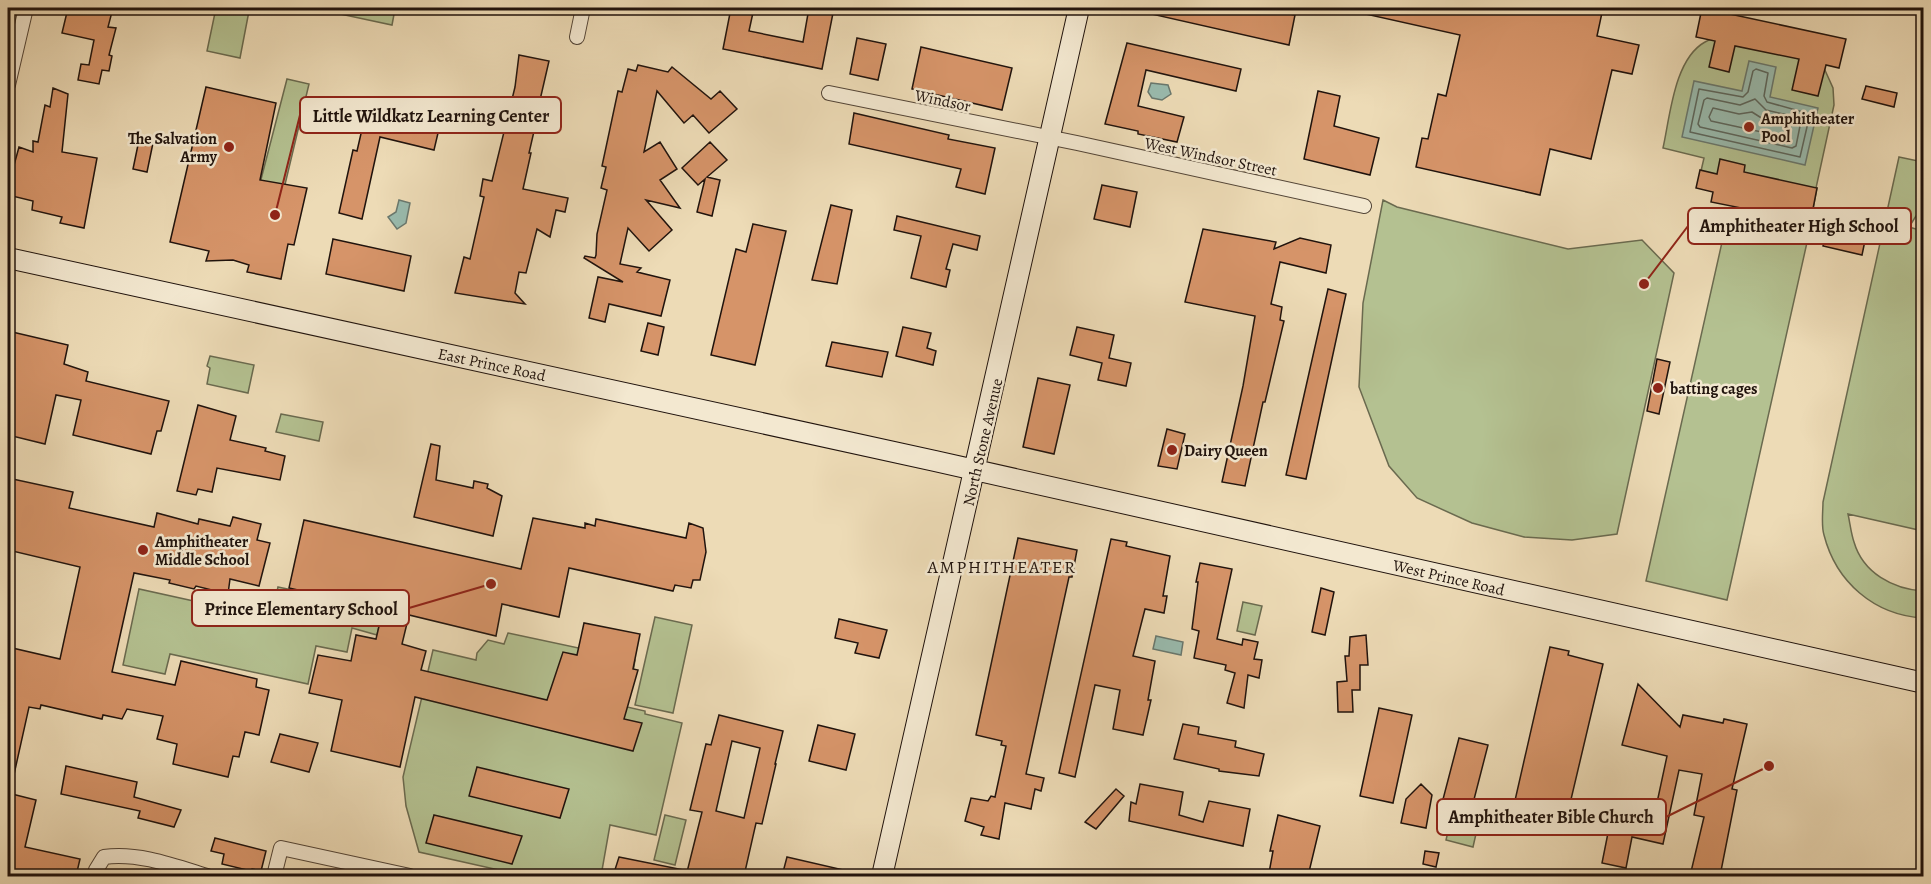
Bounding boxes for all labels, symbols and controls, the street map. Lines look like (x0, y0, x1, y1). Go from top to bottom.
street label: Windsor (912, 84, 973, 118)
callout: Little Wildkatz Learning Center (300, 97, 561, 133)
text: Little Wildkatz Learning Center (313, 104, 550, 128)
place label: Amphitheater Pool (1760, 108, 1855, 148)
marker: Amphitheater Pool (1742, 120, 1756, 134)
place label: The Salvation Army (128, 128, 218, 168)
street label: West Windsor Street (1142, 132, 1279, 182)
marker: The Salvation Army (222, 140, 236, 154)
callout: Amphitheater High School (1688, 208, 1911, 244)
text: Amphitheater High School (1698, 214, 1899, 238)
street label: East Prince Road (436, 343, 548, 387)
street label: North Stone Avenue (958, 376, 1008, 508)
place label: batting cages (1669, 378, 1758, 400)
marker: batting cages (1651, 381, 1665, 395)
place label: Dairy Queen (1184, 440, 1268, 462)
marker: Dairy Queen (1165, 443, 1179, 457)
place label: Amphitheater Middle School (154, 531, 250, 571)
marker: Amphitheater Middle School (136, 543, 150, 557)
street label: West Prince Road (1390, 554, 1507, 602)
district label: AMPHITHEATER (927, 555, 1076, 579)
callout: Prince Elementary School (192, 590, 409, 626)
text: Prince Elementary School (204, 597, 398, 621)
callout: Amphitheater Bible Church (1437, 799, 1666, 835)
text: Amphitheater Bible Church (1447, 805, 1654, 829)

